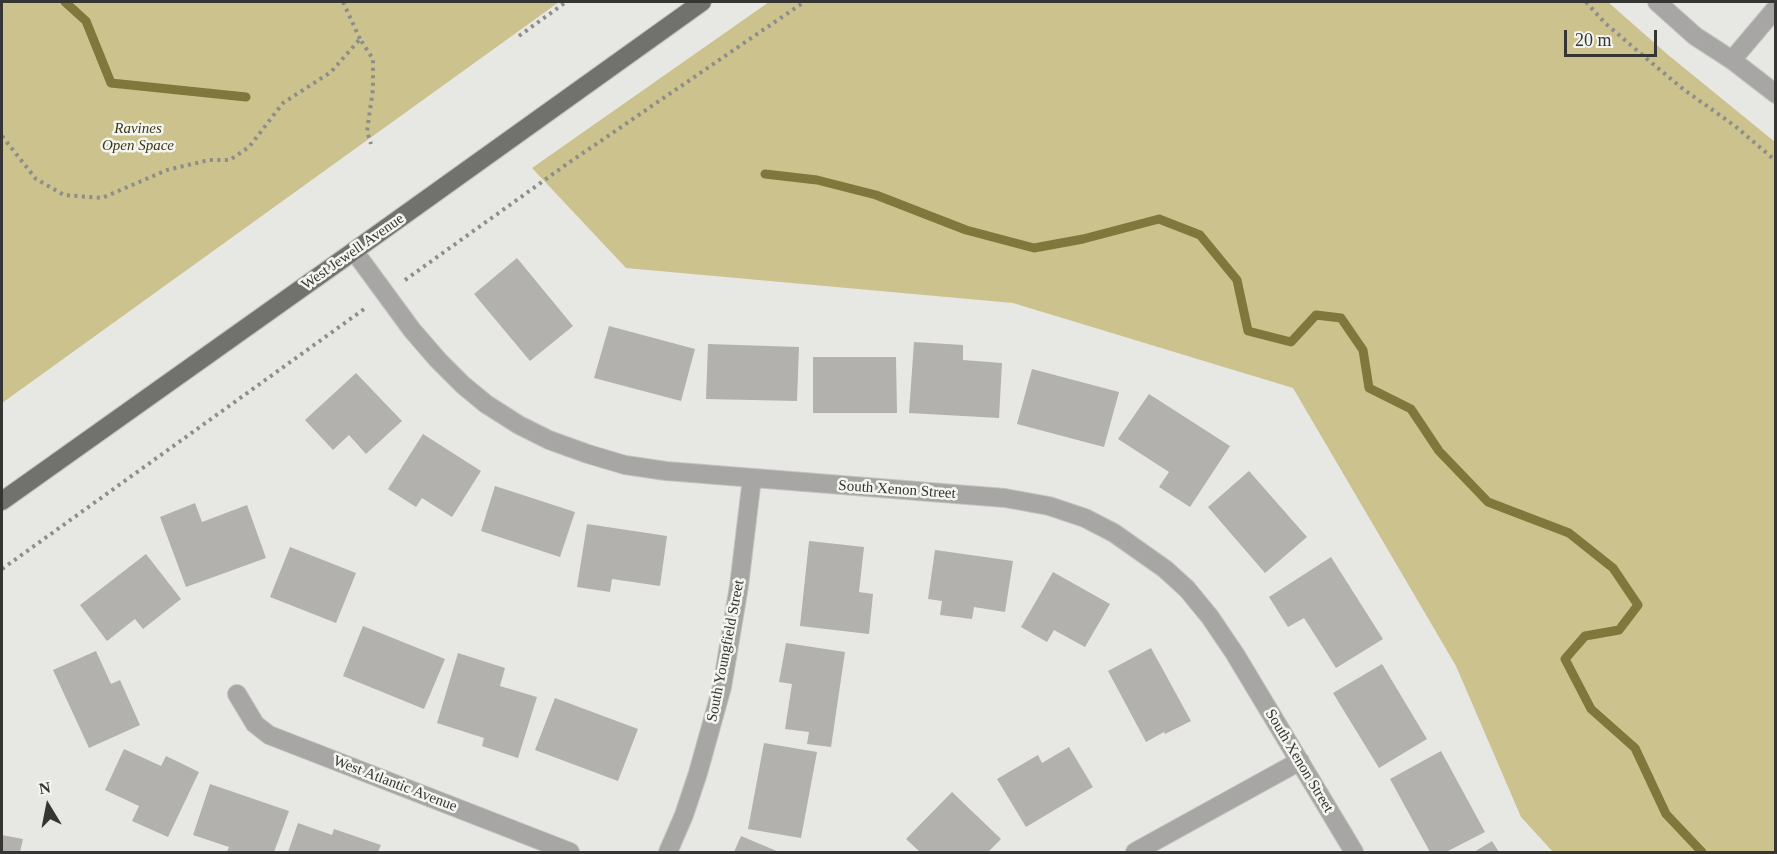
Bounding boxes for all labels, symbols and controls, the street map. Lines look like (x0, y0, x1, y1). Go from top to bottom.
scale bar (1567, 18, 1660, 56)
text: 20 m (1575, 30, 1612, 50)
park label: Ravines Open Space (102, 120, 174, 155)
street label: West Jewell Avenue (298, 210, 408, 294)
street label: South Xenon Street (838, 477, 956, 503)
street label: South Youngfield Street (703, 578, 749, 724)
street label: South Xenon Street (1261, 706, 1337, 816)
street label: West Atlantic Avenue (331, 752, 459, 816)
north arrow (18, 776, 78, 836)
text: N (38, 778, 52, 797)

